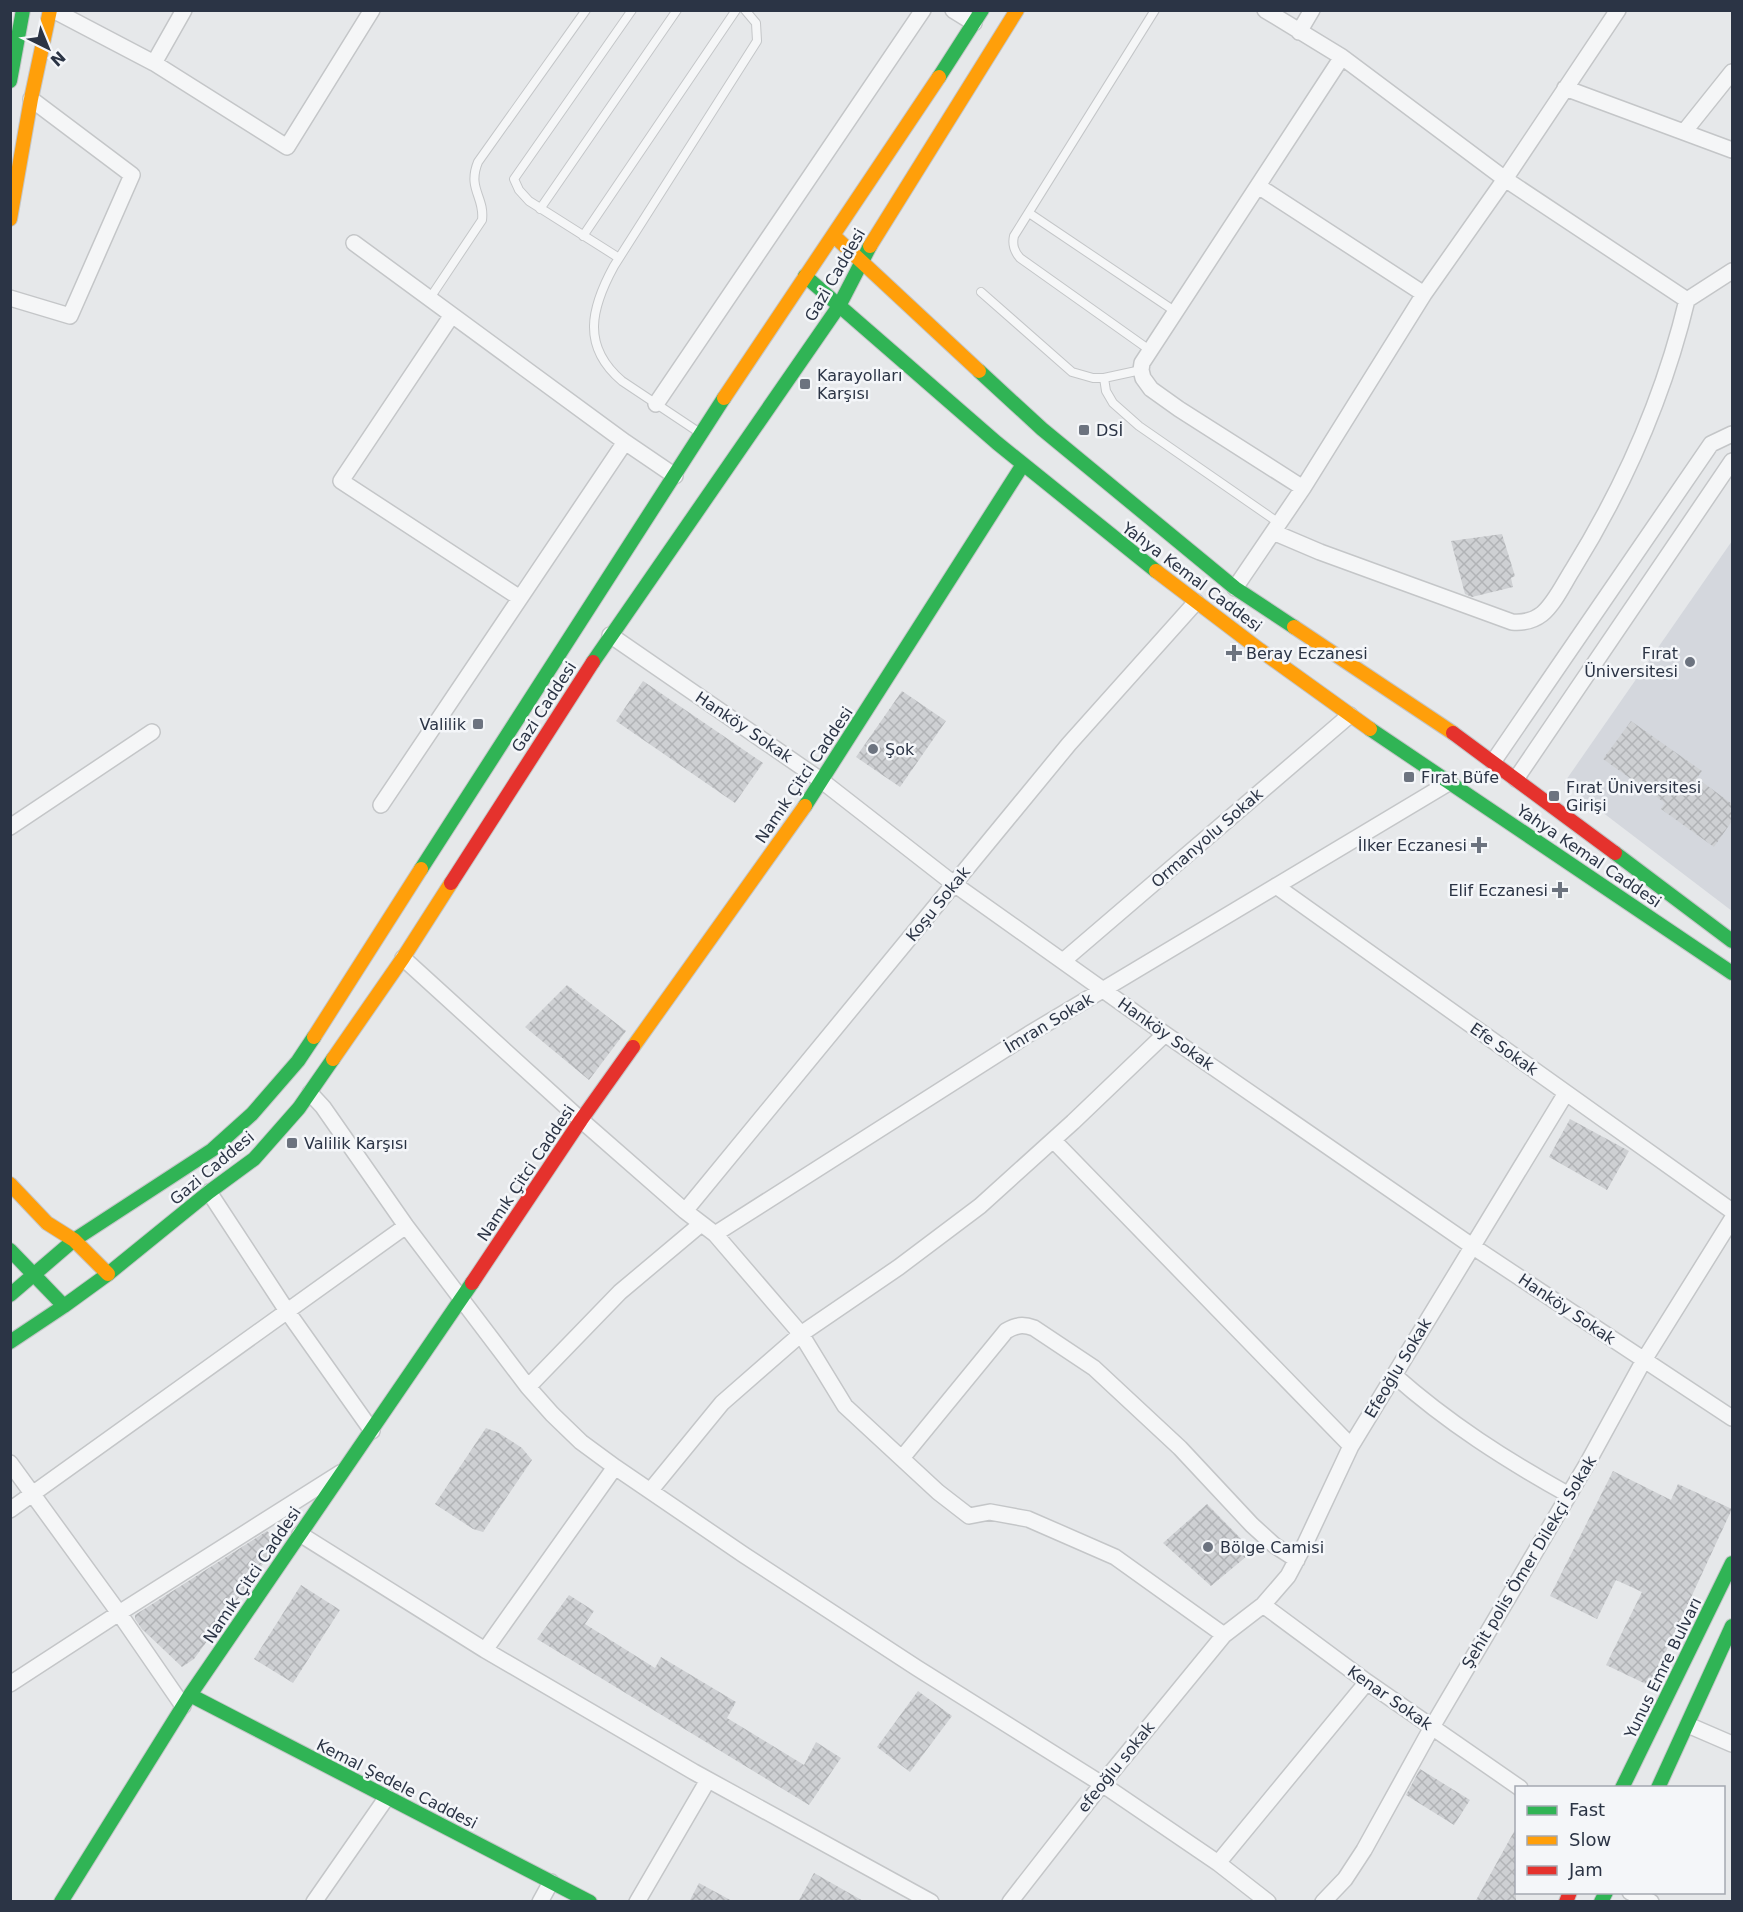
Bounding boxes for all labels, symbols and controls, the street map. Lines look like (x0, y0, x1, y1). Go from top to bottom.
north arrow (18, 18, 78, 78)
text: N (47, 47, 69, 70)
street label: Gazi Caddesi (801, 225, 869, 325)
place label: Karayolları Karşısı (817, 366, 902, 403)
marker: Karayolları Karşısı (798, 377, 812, 391)
place label: DSİ (1096, 421, 1123, 440)
marker: DSİ (1077, 423, 1091, 437)
street label: Yahya Kemal Caddesi (1118, 518, 1266, 636)
place label: Beray Eczanesi (1246, 644, 1368, 663)
place label: Fırat Üniversitesi (1584, 644, 1678, 681)
marker: Beray Eczanesi (1227, 646, 1241, 660)
marker: Fırat Üniversitesi (1683, 655, 1697, 669)
street label: Gazi Caddesi (508, 658, 580, 756)
street label: Hanköy Sokak (692, 688, 797, 767)
street label: Namık Çitci Caddesi (751, 703, 857, 847)
place label: Valilik (419, 715, 467, 734)
marker: Valilik (471, 717, 485, 731)
place label: Şok (885, 740, 915, 759)
marker: Şok (866, 742, 880, 756)
place label: Fırat Büfe (1421, 768, 1499, 787)
marker: Fırat Büfe (1402, 770, 1416, 784)
place label: Fırat Üniversitesi Girişi (1566, 778, 1701, 815)
street label: Ormanyolu Sokak (1147, 784, 1267, 892)
marker: Fırat Üniversitesi Girişi (1547, 789, 1561, 803)
street label: Yahya Kemal Caddesi (1512, 800, 1665, 911)
place label: İlker Eczanesi (1358, 836, 1467, 855)
marker: İlker Eczanesi (1472, 838, 1486, 852)
street label: Koşu Sokak (902, 862, 974, 945)
place label: Elif Eczanesi (1448, 881, 1548, 900)
marker: Elif Eczanesi (1553, 883, 1567, 897)
street label: İmran Sokak (1001, 989, 1097, 1057)
street label: Hanköy Sokak (1114, 994, 1218, 1075)
street label: Efe Sokak (1466, 1019, 1542, 1080)
street label: Namık Çitci Caddesi (473, 1101, 579, 1245)
street label: Gazi Caddesi (166, 1127, 258, 1209)
place label: Valilik Karşısı (304, 1134, 408, 1153)
marker: Valilik Karşısı (285, 1136, 299, 1150)
street label: Hanköy Sokak (1515, 1270, 1620, 1349)
street label: Efeoğlu Sokak (1361, 1314, 1436, 1421)
street label: Şehit polis Ömer Dilekçi Sokak (1458, 1452, 1600, 1672)
street label: Namık Çitci Caddesi (199, 1503, 305, 1647)
place label: Bölge Camisi (1220, 1538, 1324, 1557)
marker: Bölge Camisi (1201, 1540, 1215, 1554)
street label: Yunus Emre Bulvarı (1620, 1594, 1705, 1742)
street label: Kenar Sokak (1344, 1662, 1437, 1735)
street label: efeoğlu sokak (1074, 1717, 1159, 1816)
street label: Kemal Şedele Caddesi (313, 1735, 481, 1833)
legend (1515, 1786, 1725, 1894)
text: Fast (1569, 1799, 1605, 1820)
text: Slow (1569, 1829, 1611, 1850)
text: Jam (1568, 1859, 1603, 1880)

